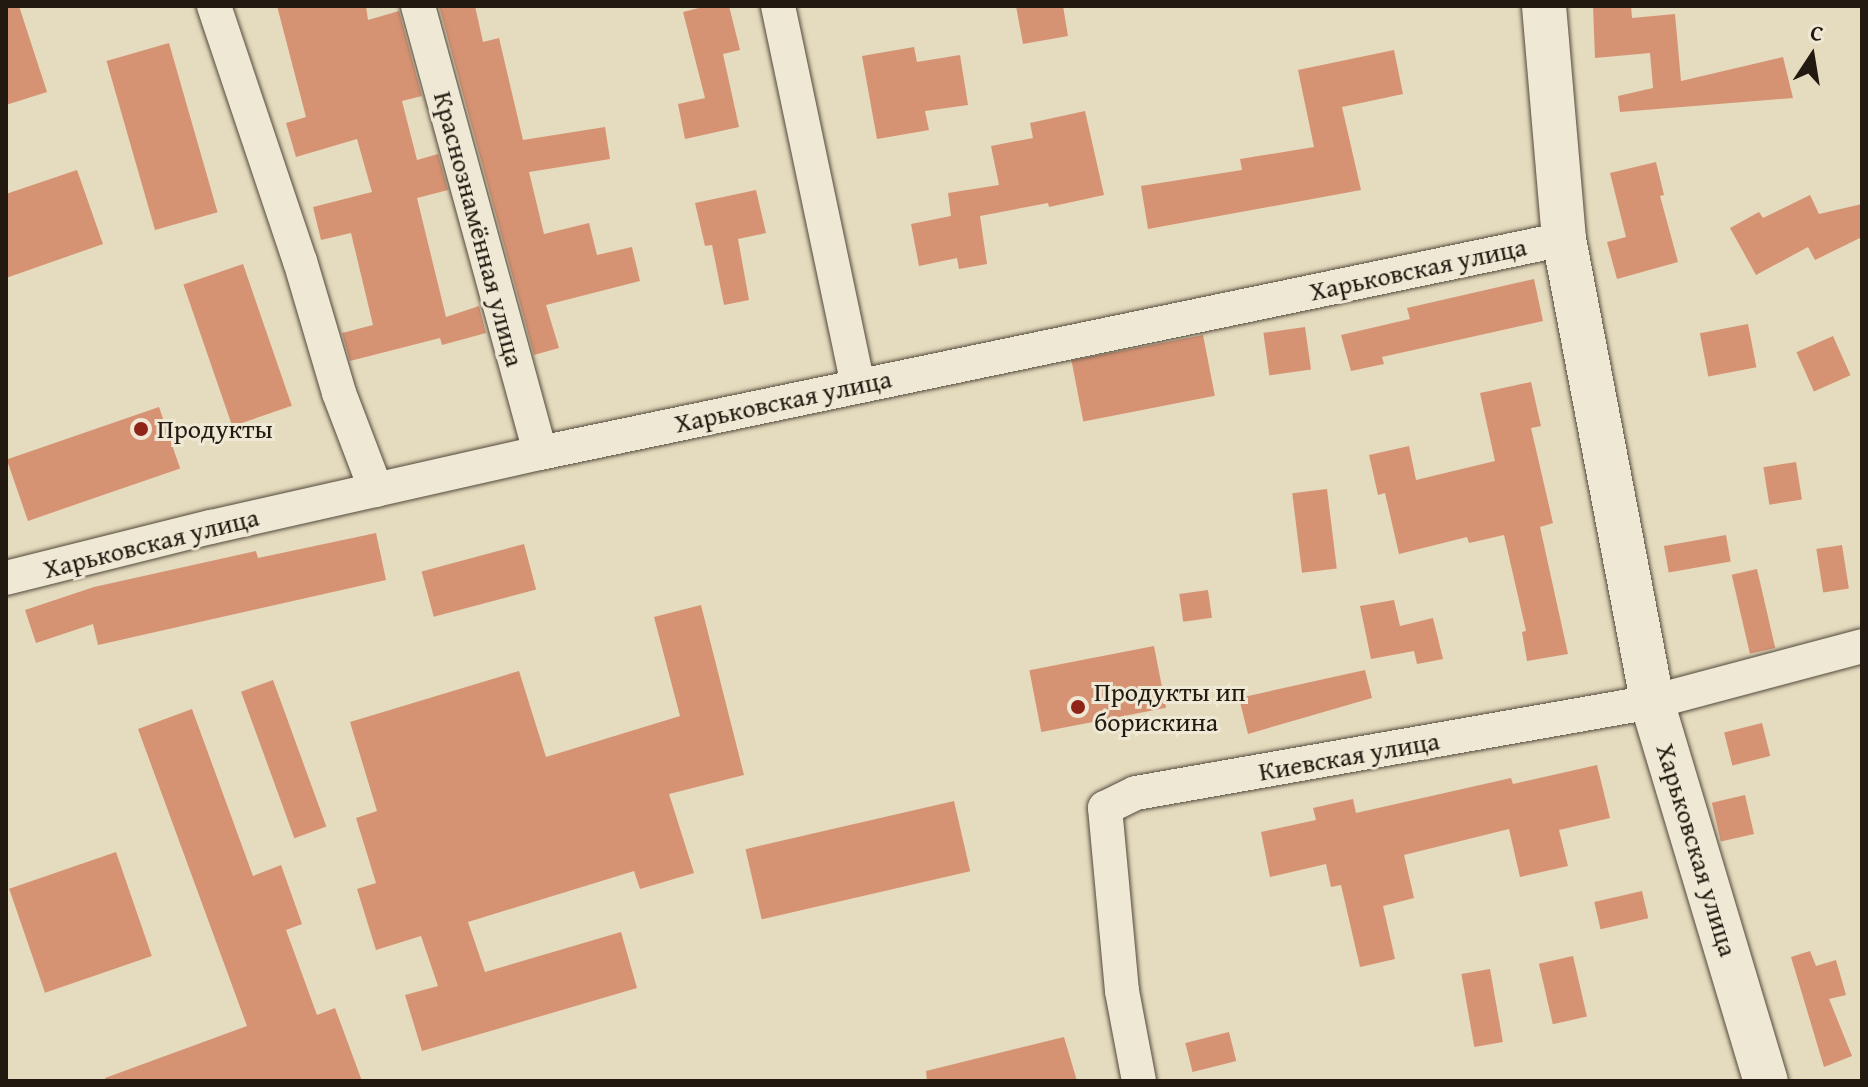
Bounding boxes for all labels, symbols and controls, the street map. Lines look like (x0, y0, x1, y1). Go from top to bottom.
north arrow (1772, 16, 1852, 96)
text: С (1808, 16, 1826, 49)
street label: Краснознамённая улица (427, 88, 531, 370)
street label: Харьковская улица (1307, 231, 1529, 307)
street label: Харьковская улица (672, 363, 894, 439)
place label: Продукты (157, 413, 273, 445)
marker: Продукты (132, 420, 150, 438)
street label: Харьковская улица (40, 501, 262, 585)
place label: Продукты ип борискина (1094, 676, 1246, 738)
marker: Продукты ип борискина (1069, 698, 1087, 716)
street label: Киевская улица (1256, 725, 1442, 787)
street label: Харьковская улица (1650, 740, 1744, 960)

